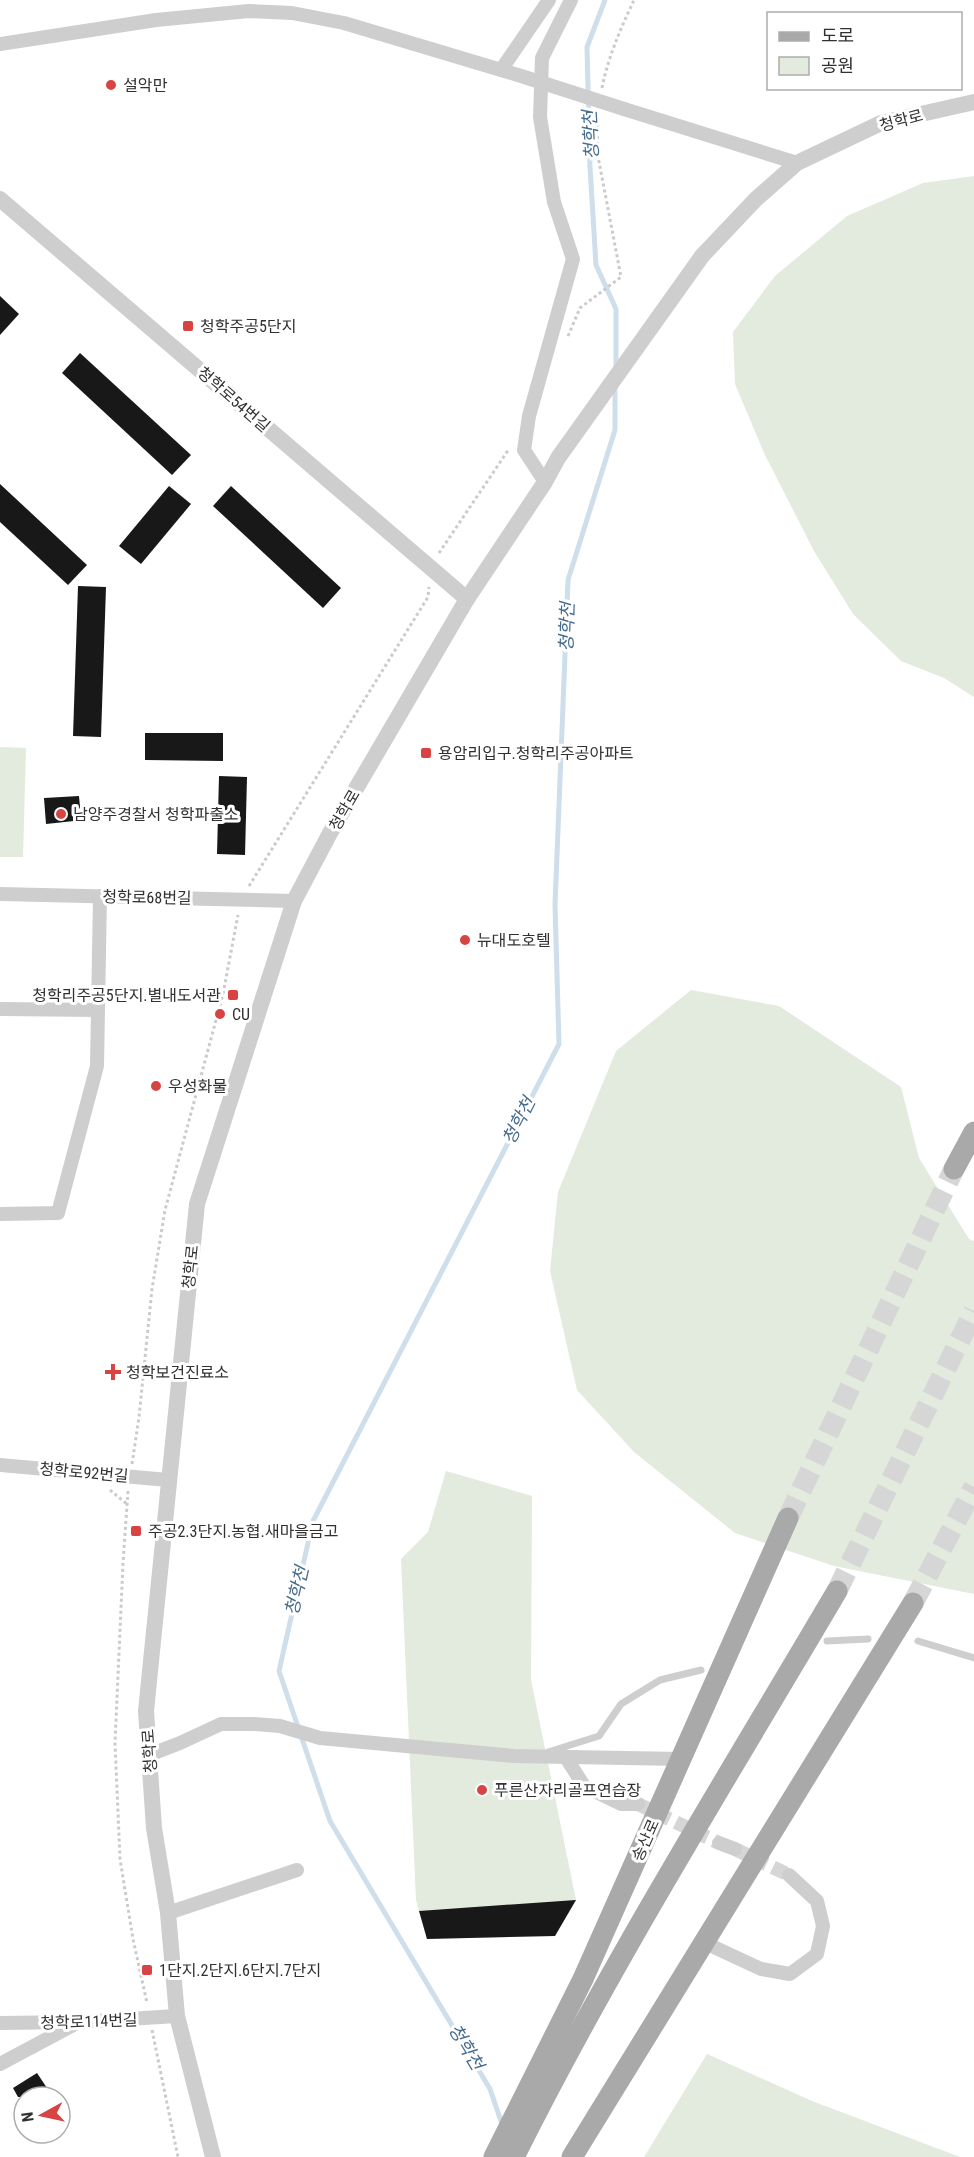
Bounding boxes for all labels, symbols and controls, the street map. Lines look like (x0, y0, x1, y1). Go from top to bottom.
legend (767, 12, 962, 90)
text: 도로 (821, 25, 854, 46)
text: 공원 (821, 55, 854, 76)
place label: 설악만 (123, 76, 167, 95)
marker: 설악만 (104, 78, 118, 92)
street label: 청학로 (877, 106, 925, 135)
water label: 청학천 (579, 107, 602, 160)
place label: 청학주공5단지 (200, 317, 296, 336)
marker: 청학주공5단지 (181, 319, 195, 333)
street label: 청학로54번길 (194, 363, 274, 436)
water label: 청학천 (555, 599, 578, 652)
place label: 용암리입구.청학리주공아파트 (438, 744, 634, 763)
marker: 용암리입구.청학리주공아파트 (419, 746, 433, 760)
street label: 청학로 (325, 786, 364, 834)
place label: 남양주경찰서 청학파출소 (73, 805, 239, 824)
marker: 남양주경찰서 청학파출소 (54, 807, 68, 821)
street label: 청학로68번길 (102, 887, 192, 908)
place label: 뉴대도호텔 (477, 931, 551, 950)
marker: 뉴대도호텔 (458, 933, 472, 947)
place label: 청학리주공5단지.별내도서관 (32, 986, 221, 1005)
marker: 청학리주공5단지.별내도서관 (226, 988, 240, 1002)
place label: CU (232, 1005, 250, 1024)
marker: CU (213, 1007, 227, 1021)
place label: 우성화물 (168, 1077, 227, 1096)
marker: 우성화물 (149, 1079, 163, 1093)
water label: 청학천 (498, 1092, 540, 1148)
street label: 청학로 (179, 1244, 202, 1290)
marker: 청학보건진료소 (104, 1363, 122, 1381)
place label: 청학보건진료소 (126, 1363, 229, 1382)
street label: 청학로92번길 (39, 1459, 129, 1486)
place label: 주공2.3단지.농협.새마을금고 (148, 1522, 338, 1541)
marker: 주공2.3단지.농협.새마을금고 (129, 1524, 143, 1538)
water label: 청학천 (281, 1562, 313, 1617)
street label: 청학로 (138, 1728, 161, 1774)
place label: 푸른산자리골프연습장 (494, 1781, 641, 1800)
marker: 푸른산자리골프연습장 (475, 1783, 489, 1797)
street label: 송산로 (628, 1816, 663, 1864)
place label: 1단지.2단지.6단지.7단지 (159, 1961, 321, 1980)
marker: 1단지.2단지.6단지.7단지 (140, 1963, 154, 1977)
street label: 청학로114번길 (40, 2010, 138, 2033)
water label: 청학천 (445, 2020, 489, 2076)
north arrow (12, 2085, 72, 2145)
text: N (18, 2111, 38, 2123)

